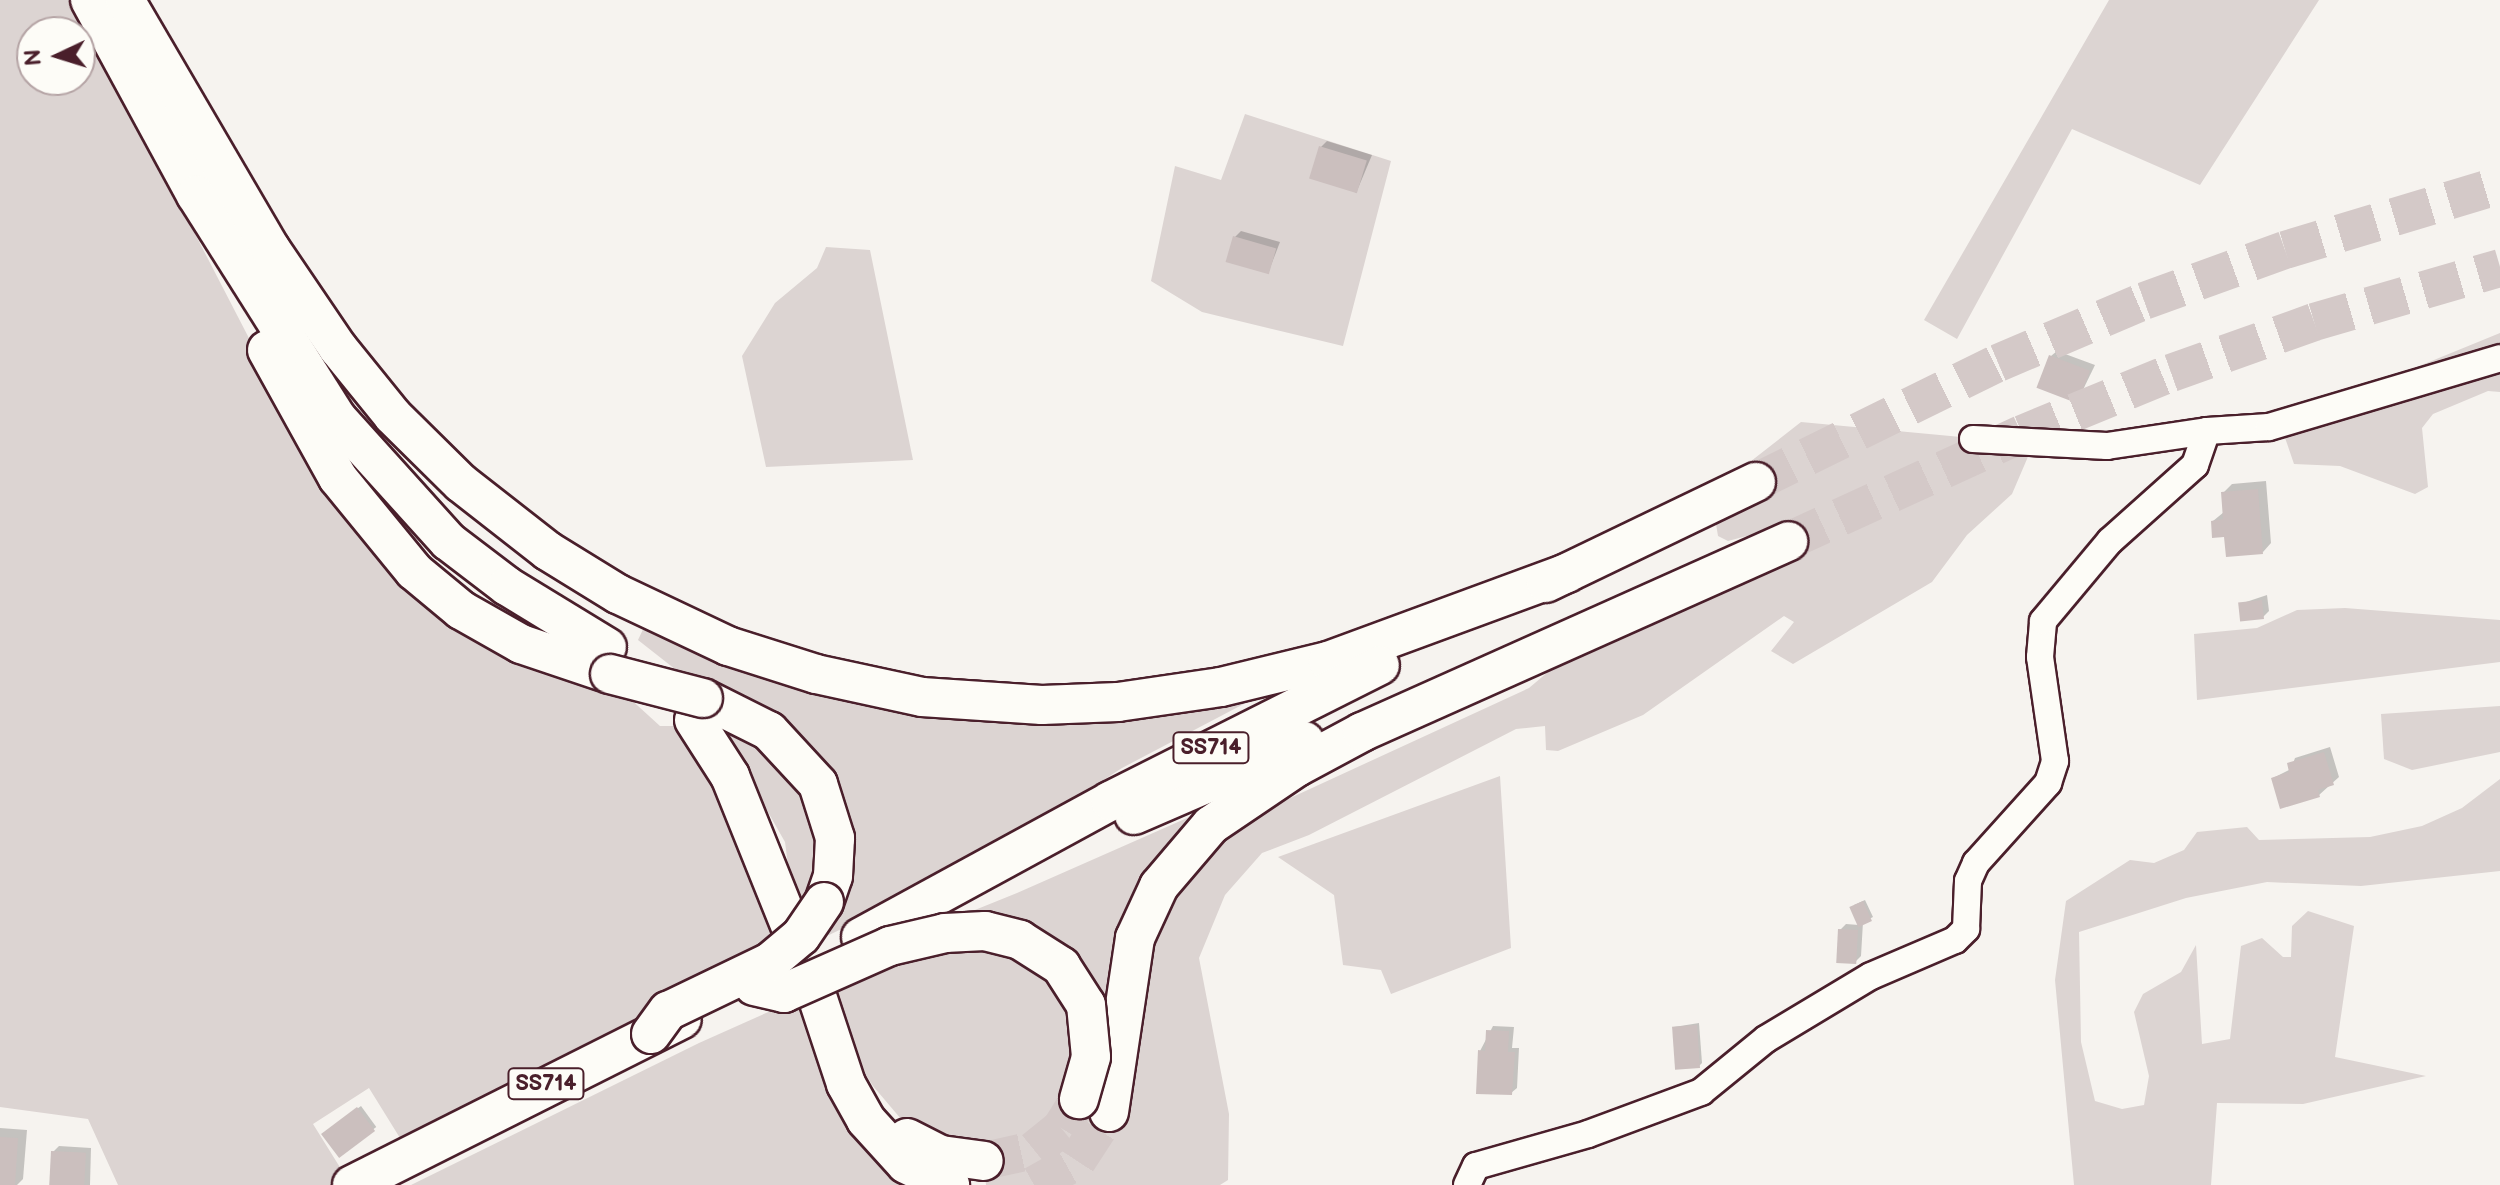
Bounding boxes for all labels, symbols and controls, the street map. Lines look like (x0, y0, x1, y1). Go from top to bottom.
north arrow (16, 16, 96, 96)
text: N (20, 48, 48, 67)
road number: SS714 (1171, 730, 1251, 766)
road number: SS714 (506, 1066, 586, 1102)

